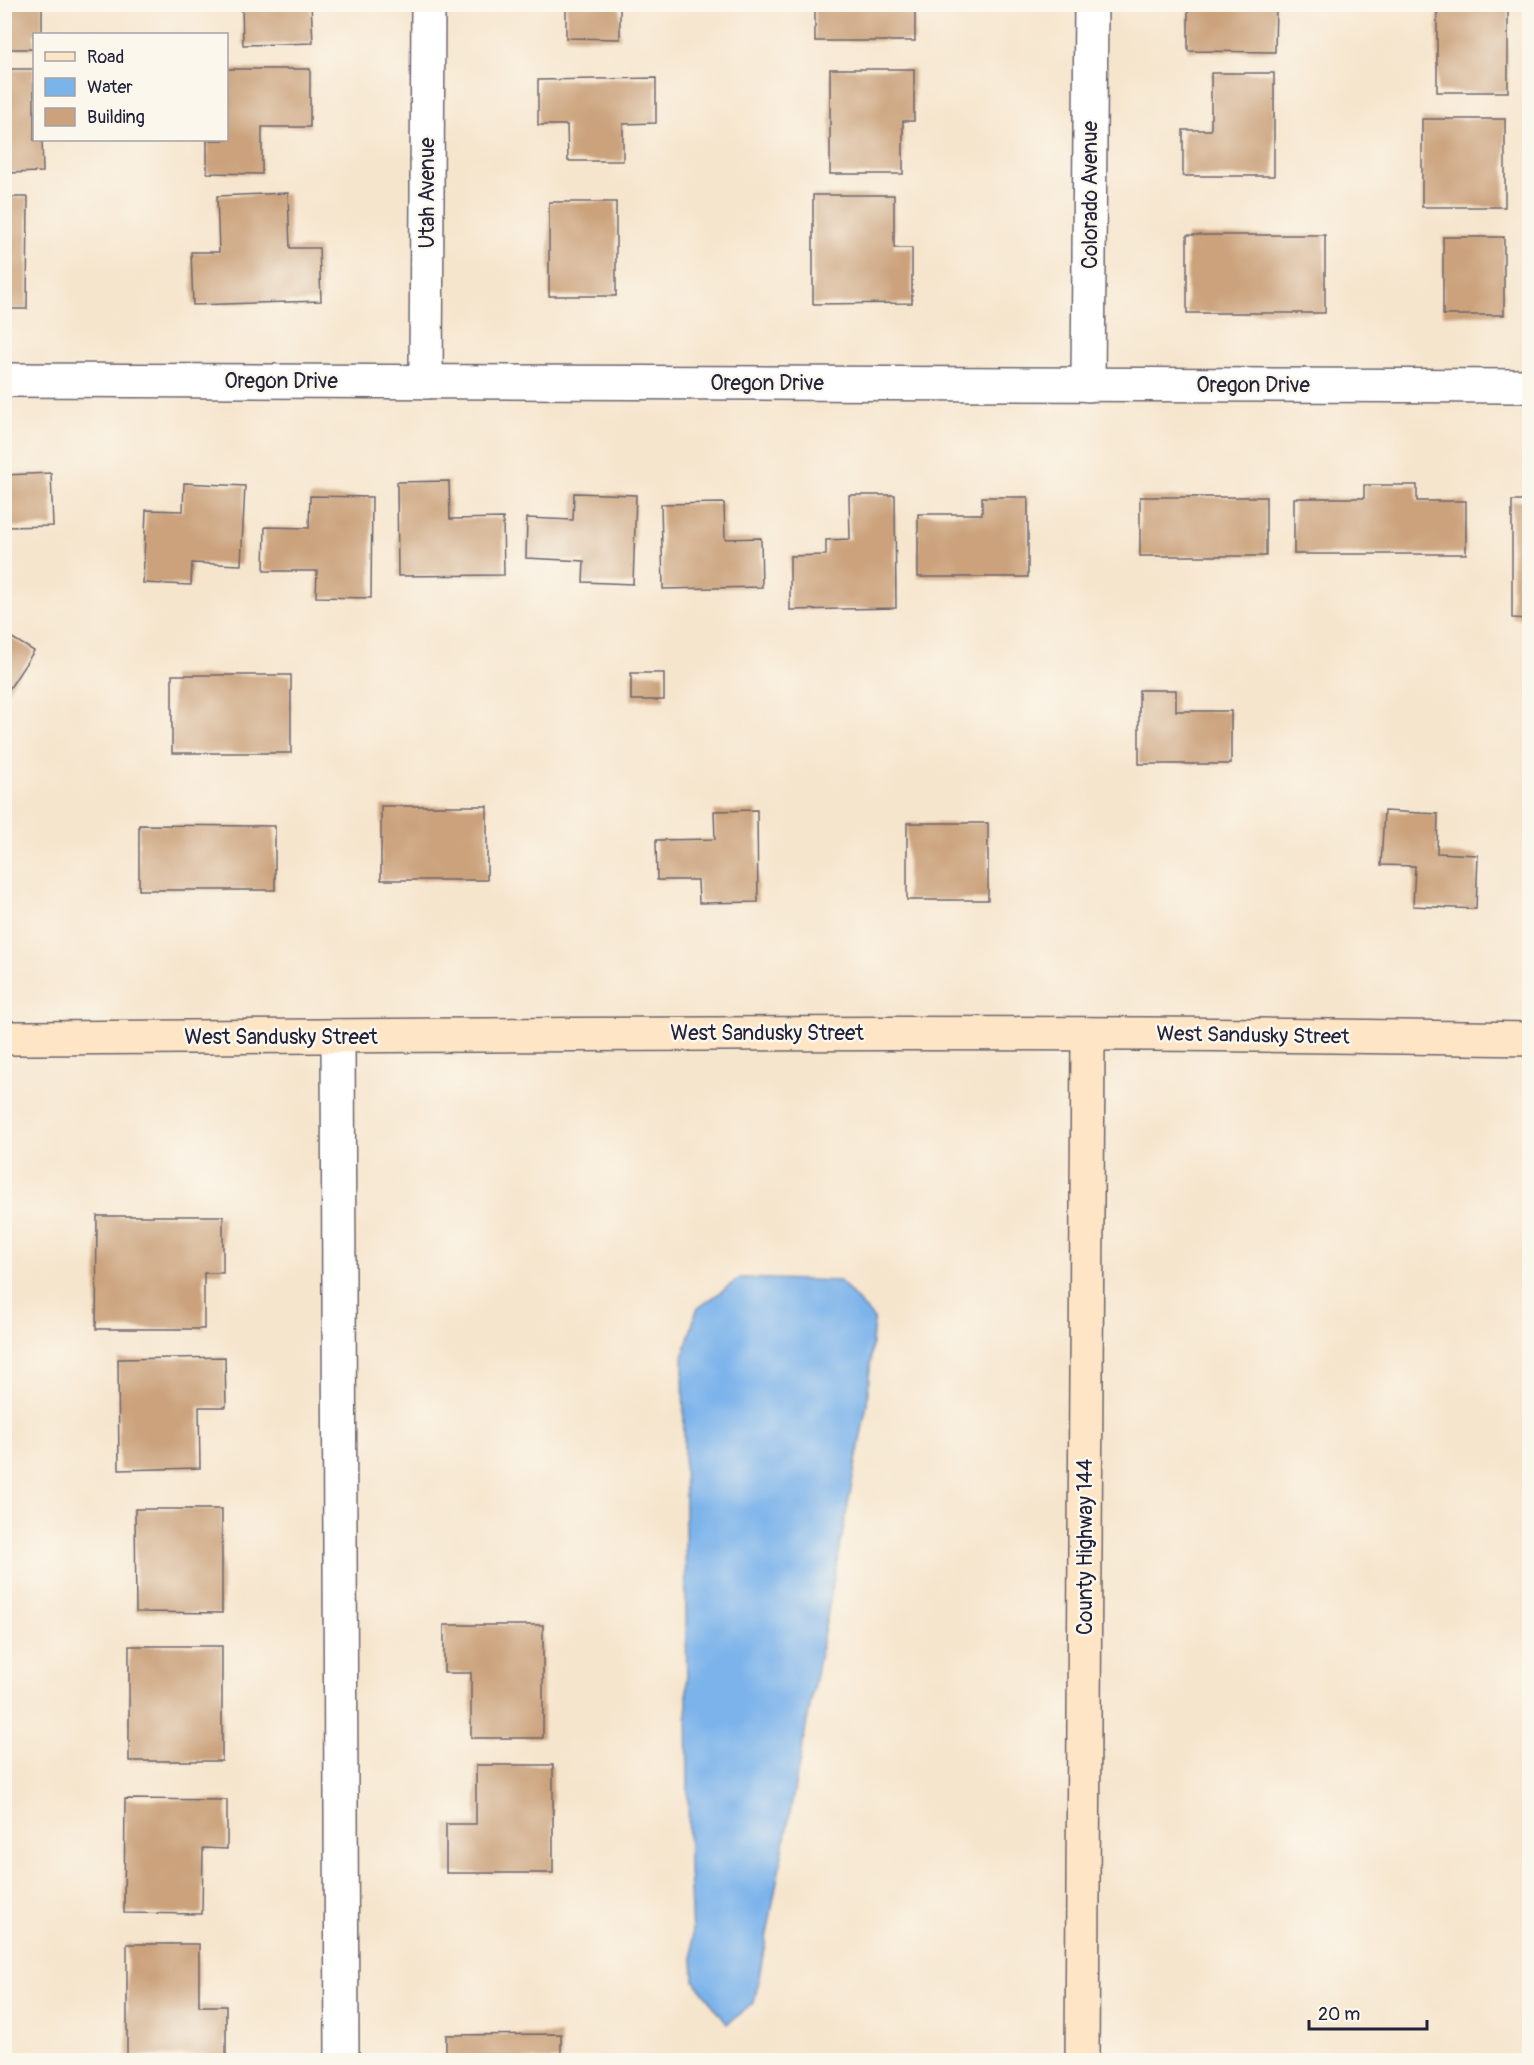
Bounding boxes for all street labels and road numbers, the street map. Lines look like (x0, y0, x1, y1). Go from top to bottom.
street label: Colorado Avenue (1077, 120, 1104, 269)
street label: Utah Avenue (414, 137, 441, 249)
street label: Oregon Drive (224, 368, 338, 395)
street label: Oregon Drive (710, 370, 824, 397)
street label: Oregon Drive (1196, 372, 1310, 399)
street label: West Sandusky Street (670, 1020, 864, 1047)
street label: West Sandusky Street (1156, 1020, 1350, 1051)
street label: West Sandusky Street (184, 1024, 378, 1051)
street label: County Highway 144 (1072, 1459, 1099, 1635)

